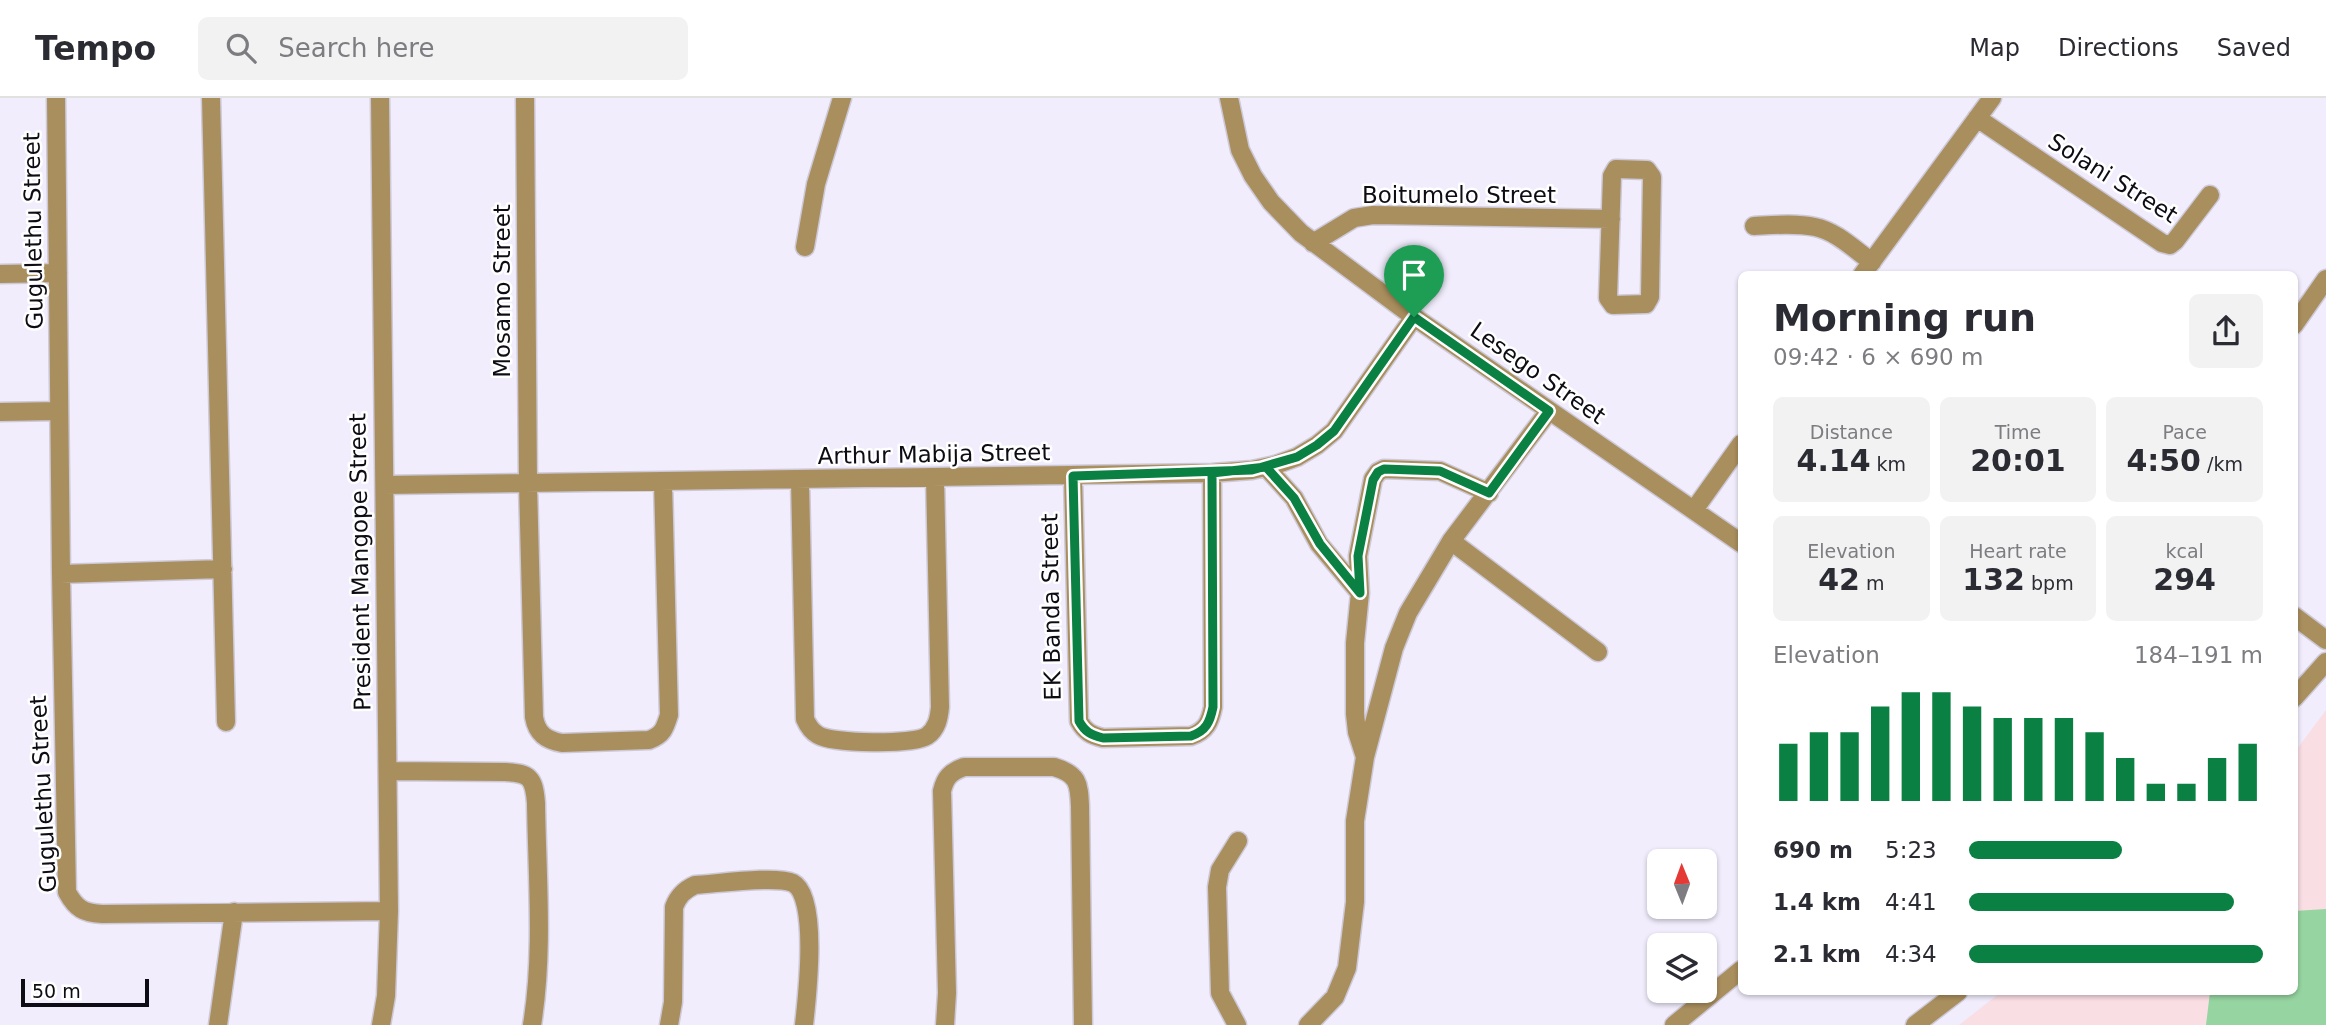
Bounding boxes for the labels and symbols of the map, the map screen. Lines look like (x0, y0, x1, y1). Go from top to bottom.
street label: Solani Street (2044, 128, 2182, 228)
street label: Gugulethu Street (18, 132, 48, 330)
street label: Boitumelo Street (1362, 182, 1556, 208)
street label: Mosamo Street (489, 204, 515, 378)
pin (1384, 245, 1444, 317)
street label: Lesego Street (1466, 317, 1610, 429)
street label: President Mangope Street (344, 413, 376, 711)
street label: Arthur Mabija Street (817, 439, 1051, 469)
street label: EK Banda Street (1036, 513, 1066, 701)
street label: Gugulethu Street (25, 695, 61, 893)
north arrow (1647, 849, 1717, 919)
scale bar (21, 976, 149, 1008)

